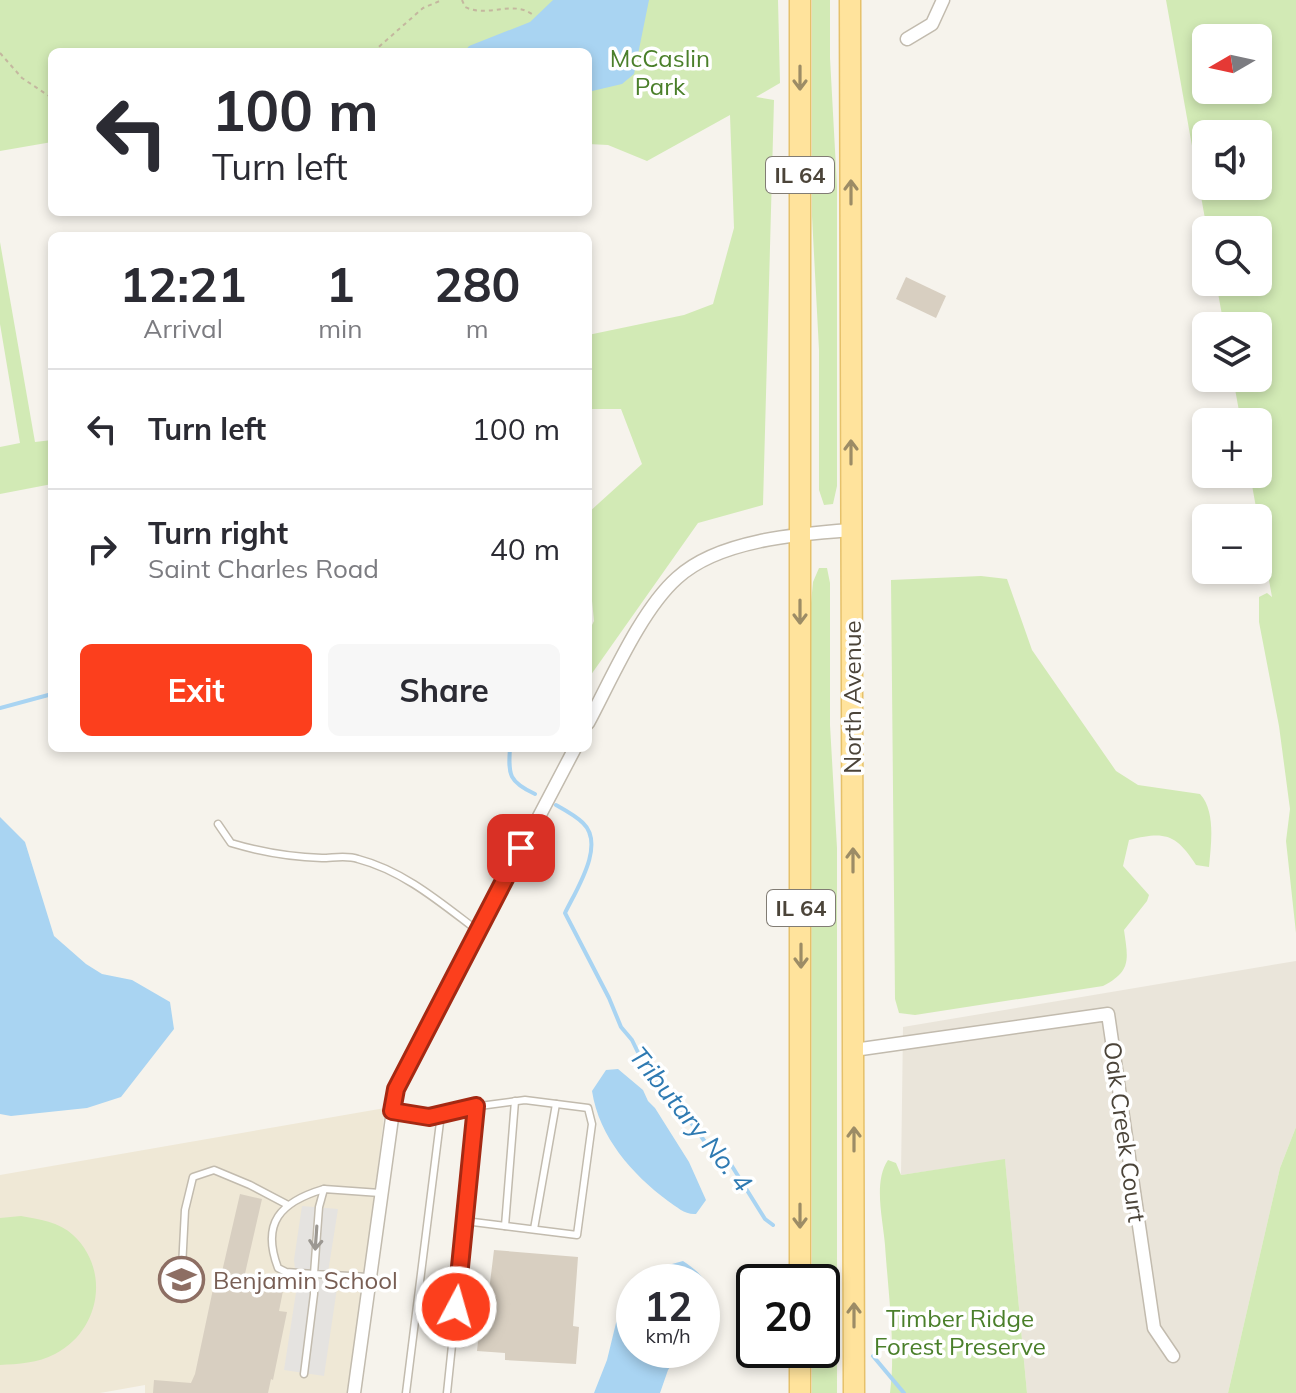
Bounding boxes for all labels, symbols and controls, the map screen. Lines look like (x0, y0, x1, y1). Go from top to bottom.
north arrow (1192, 24, 1272, 104)
map controls (1192, 24, 1272, 584)
park label: McCaslin Park (610, 43, 710, 101)
one-way arrow (792, 64, 808, 91)
text: 100 m (212, 75, 379, 145)
icon: left (80, 80, 184, 184)
button: sound (1192, 120, 1272, 200)
text: Turn left (212, 144, 348, 189)
road number: IL 64 (766, 157, 834, 193)
one-way arrow (843, 179, 858, 206)
button: search (1192, 216, 1272, 296)
text: 12:21 (120, 254, 247, 314)
text: 1 (326, 254, 355, 314)
text: 280 (434, 254, 520, 314)
text: Arrival (143, 312, 223, 345)
text: min (318, 312, 362, 345)
text: m (466, 312, 489, 345)
button: layers (1192, 312, 1272, 392)
icon: left (80, 407, 124, 451)
button: + (1192, 408, 1272, 488)
text: Turn left (148, 410, 266, 448)
text: 100 m (472, 410, 560, 448)
one-way arrow (843, 439, 859, 466)
button: − (1192, 504, 1272, 584)
text: Turn right (148, 514, 288, 552)
icon: right (80, 527, 124, 571)
text: 40 m (490, 530, 560, 568)
text: Saint Charles Road (148, 552, 379, 585)
one-way arrow (792, 598, 808, 625)
street label: North Avenue (837, 620, 867, 774)
button: Exit (80, 644, 312, 736)
button: Share (328, 644, 560, 736)
pin (487, 814, 555, 882)
icon: arrive (499, 826, 543, 870)
one-way arrow (845, 847, 861, 874)
road number: IL 64 (767, 890, 835, 926)
one-way arrow (793, 942, 809, 969)
water label: Tributary No. 4 (622, 1040, 760, 1198)
street label: Oak Creek Court (1097, 1040, 1153, 1224)
one-way arrow (846, 1126, 862, 1153)
one-way arrow (792, 1202, 808, 1229)
one-way arrow (308, 1224, 323, 1251)
school or university icon: Benjamin School (158, 1256, 206, 1304)
speed limit sign: 20 (736, 1264, 840, 1368)
place label: Benjamin School (213, 1265, 398, 1295)
position arrow (414, 1265, 498, 1349)
text: 12 (644, 1281, 692, 1331)
one-way arrow (846, 1302, 862, 1329)
park label: Timber Ridge Forest Preserve (874, 1303, 1046, 1361)
text: km/h (645, 1323, 691, 1348)

